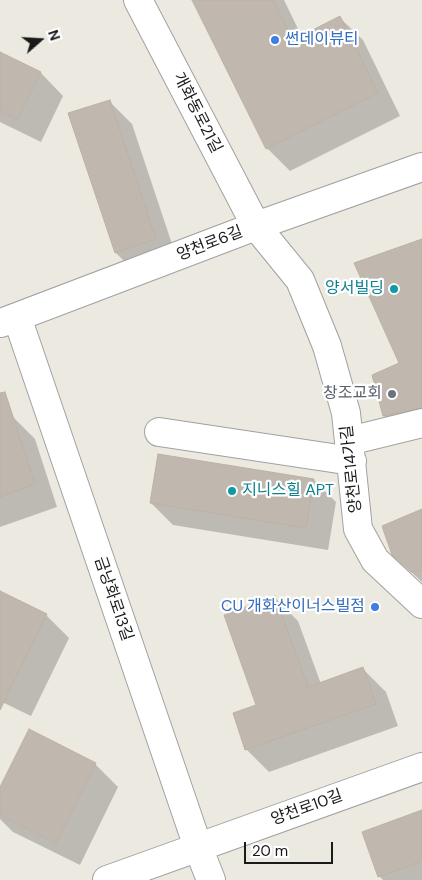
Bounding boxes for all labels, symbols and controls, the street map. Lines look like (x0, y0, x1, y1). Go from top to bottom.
north arrow (15, 15, 65, 65)
text: N (44, 27, 64, 43)
place label: 썬데이뷰티 (285, 30, 359, 50)
marker: 썬데이뷰티 (269, 34, 281, 46)
street label: 개화동로21길 (169, 70, 225, 156)
street label: 양천로6길 (174, 223, 246, 265)
place label: 양서빌딩 (325, 279, 384, 299)
marker: 양서빌딩 (388, 283, 400, 295)
place label: 창조교회 (323, 384, 382, 404)
marker: 창조교회 (386, 388, 398, 400)
street label: 양천로14가길 (338, 424, 366, 514)
place label: 지니스힐 APT (242, 481, 334, 501)
marker: 지니스힐 APT (226, 485, 238, 497)
street label: 금낭화로13길 (90, 554, 136, 644)
place label: CU 개화산이너스빌점 (221, 597, 365, 617)
marker: CU 개화산이너스빌점 (369, 601, 381, 613)
street label: 양천로10길 (269, 786, 345, 830)
scale bar (247, 832, 336, 864)
text: 20 m (252, 841, 288, 861)

